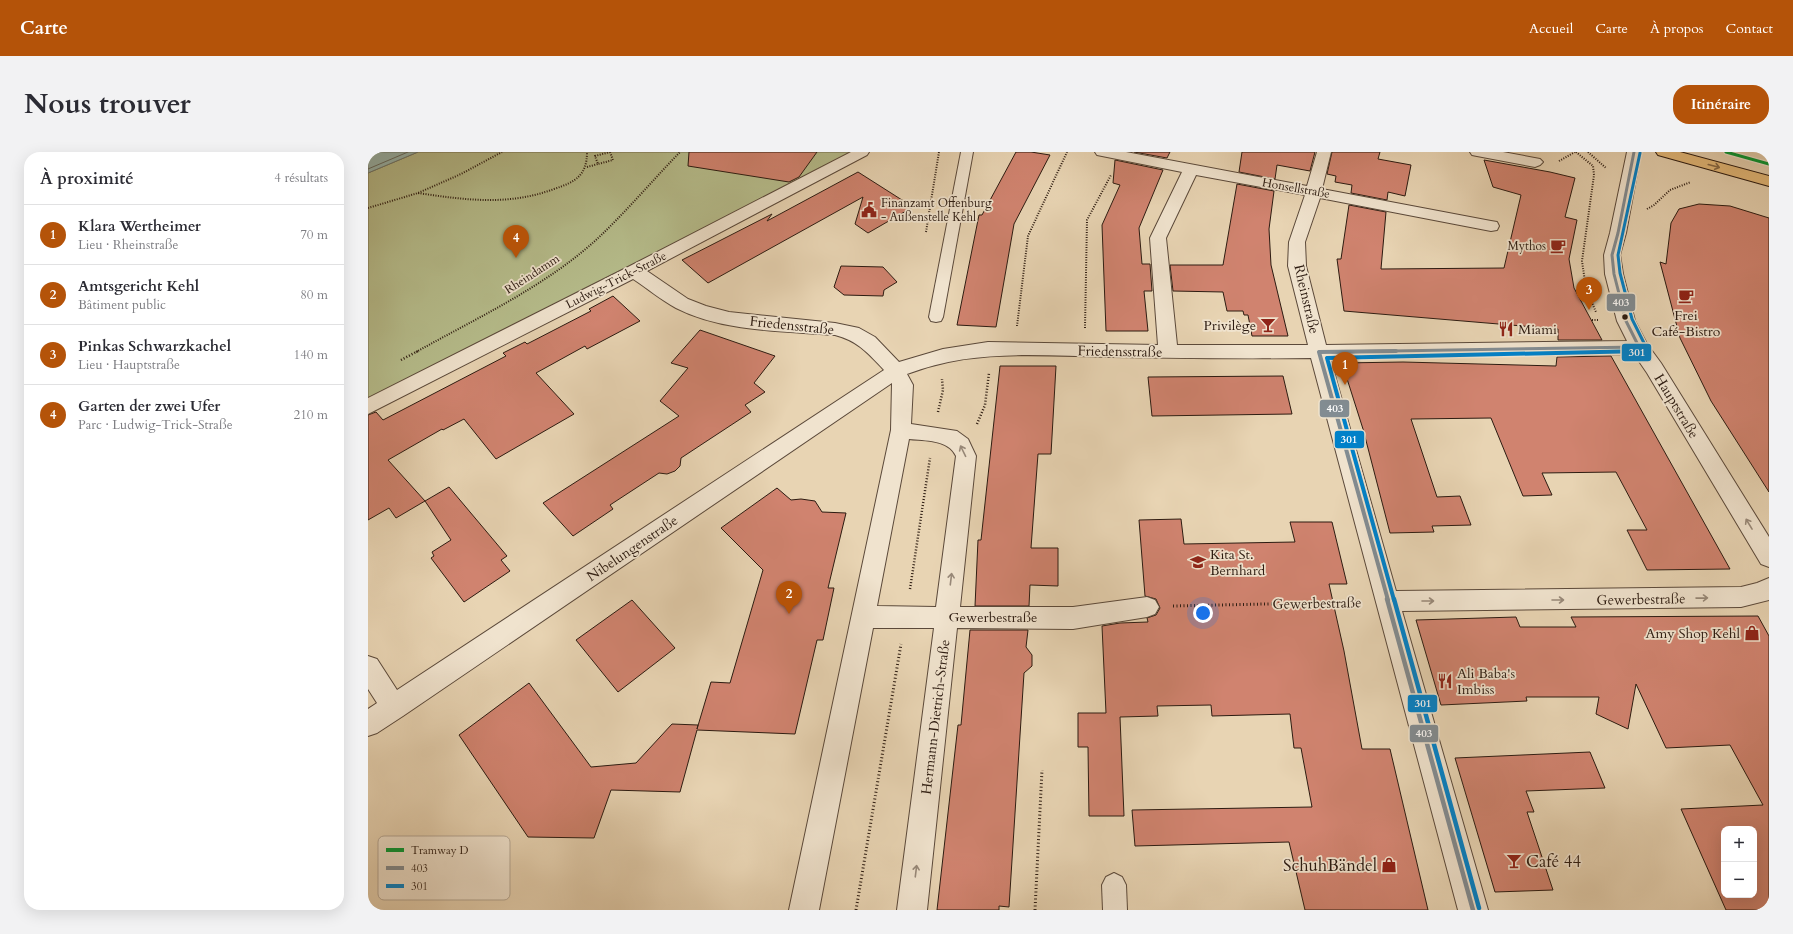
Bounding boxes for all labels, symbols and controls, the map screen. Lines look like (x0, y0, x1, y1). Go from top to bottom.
text: Carte (20, 15, 68, 41)
text: Accueil (1529, 19, 1573, 38)
text: Carte (1595, 19, 1628, 38)
text: À propos (1650, 19, 1703, 38)
text: Contact (1725, 19, 1773, 38)
text: Nous trouver (24, 85, 191, 123)
button: Itinéraire (1673, 85, 1769, 124)
one-way arrow (1707, 163, 1720, 170)
text: À proximité (40, 167, 134, 190)
text: 4 résultats (274, 169, 328, 187)
street label: Honsellstraße (1261, 174, 1331, 202)
place label: Finanzamt Offenburg - Außenstelle Kehl (881, 195, 992, 225)
public building icon: Finanzamt Offenburg - Außenstelle Kehl (860, 201, 878, 219)
text: Klara Wertheimer (78, 216, 201, 236)
pin: 4 (503, 225, 529, 258)
text: 1 (50, 226, 56, 244)
text: 70 m (300, 226, 328, 244)
text: Lieu · Rheinstraße (78, 236, 178, 254)
cafe icon: Mythos (1549, 237, 1567, 255)
place label: Mythos (1507, 238, 1546, 254)
street label: Ludwig-Trick-Straße (563, 248, 669, 312)
street label: Rheindamm (501, 250, 563, 298)
street label: Rheinstraße (1289, 263, 1324, 336)
text: Amtsgericht Kehl (78, 276, 199, 296)
pin: 3 (1576, 277, 1602, 310)
text: 2 (50, 286, 56, 304)
text: 80 m (300, 286, 328, 304)
cafe icon: Frei Café-Bistro (1677, 287, 1695, 305)
line badge: 403 (1606, 293, 1636, 312)
text: 403 (1613, 295, 1630, 310)
text: Bâtiment public (78, 296, 166, 314)
place label: Frei Café-Bistro (1652, 306, 1721, 341)
street label: Friedensstraße (749, 312, 835, 339)
unlabelled marker (1620, 312, 1630, 322)
place label: Privilège (1204, 316, 1256, 335)
bar icon: Privilège (1259, 316, 1277, 334)
restaurant icon: Miami (1497, 320, 1515, 338)
place label: Miami (1518, 320, 1557, 339)
text: Pinkas Schwarzkachel (78, 336, 231, 356)
street label: Friedensstraße (1077, 341, 1163, 362)
line badge: 301 (1621, 343, 1652, 362)
text: 301 (1629, 345, 1645, 360)
text: 3 (50, 346, 56, 364)
text: 140 m (294, 346, 328, 364)
pin: 1 (1332, 352, 1358, 385)
text: Lieu · Hauptstraße (78, 356, 180, 374)
street label: Hauptstraße (1650, 370, 1703, 442)
text: Garten der zwei Ufer (78, 396, 220, 416)
line badge: 403 (1319, 399, 1350, 418)
text: 403 (1327, 401, 1344, 416)
text: 4 (50, 406, 56, 424)
text: 210 m (294, 406, 328, 424)
text: Parc · Ludwig-Trick-Straße (78, 416, 233, 434)
line badge: 301 (1334, 430, 1365, 449)
text: 301 (1341, 432, 1357, 447)
one-way arrow (959, 445, 966, 457)
street label: Nibelungenstraße (583, 511, 682, 586)
one-way arrow (1744, 518, 1752, 530)
place label: Kita St. Bernhard (1210, 545, 1266, 580)
school or university icon: Kita St. Bernhard (1189, 553, 1207, 571)
one-way arrow (947, 573, 955, 586)
pin: 2 (776, 581, 802, 614)
street label: Gewerbestraße (1596, 589, 1686, 610)
street label: Gewerbestraße (1272, 593, 1362, 614)
one-way arrow (1695, 594, 1708, 601)
one-way arrow (1551, 596, 1564, 604)
one-way arrow (1421, 597, 1434, 605)
your location (1193, 603, 1213, 623)
street label: Gewerbestraße (949, 608, 1037, 627)
place label: Amy Shop Kehl (1646, 624, 1740, 643)
shop icon: Amy Shop Kehl (1743, 624, 1761, 642)
street label: Hermann-Dietrich-Straße (917, 639, 954, 796)
place label: Ali Baba's Imbiss (1457, 664, 1516, 699)
restaurant icon: Ali Baba's Imbiss (1436, 672, 1454, 690)
line badge: 301 (1407, 694, 1438, 713)
text: 301 (1415, 696, 1431, 711)
line badge: 403 (1409, 724, 1439, 743)
text: 403 (1416, 726, 1433, 741)
map controls (1721, 826, 1757, 898)
button: + (1721, 826, 1757, 862)
legend (378, 836, 510, 900)
text: Tramway D (411, 843, 468, 858)
place label: Café 44 (1526, 850, 1582, 873)
bar icon: Café 44 (1505, 852, 1523, 870)
place label: SchuhBändel (1283, 854, 1378, 877)
shop icon: SchuhBändel (1380, 856, 1398, 874)
text: 403 (411, 861, 428, 876)
button: − (1721, 862, 1757, 898)
one-way arrow (913, 865, 920, 878)
text: 301 (411, 879, 428, 894)

